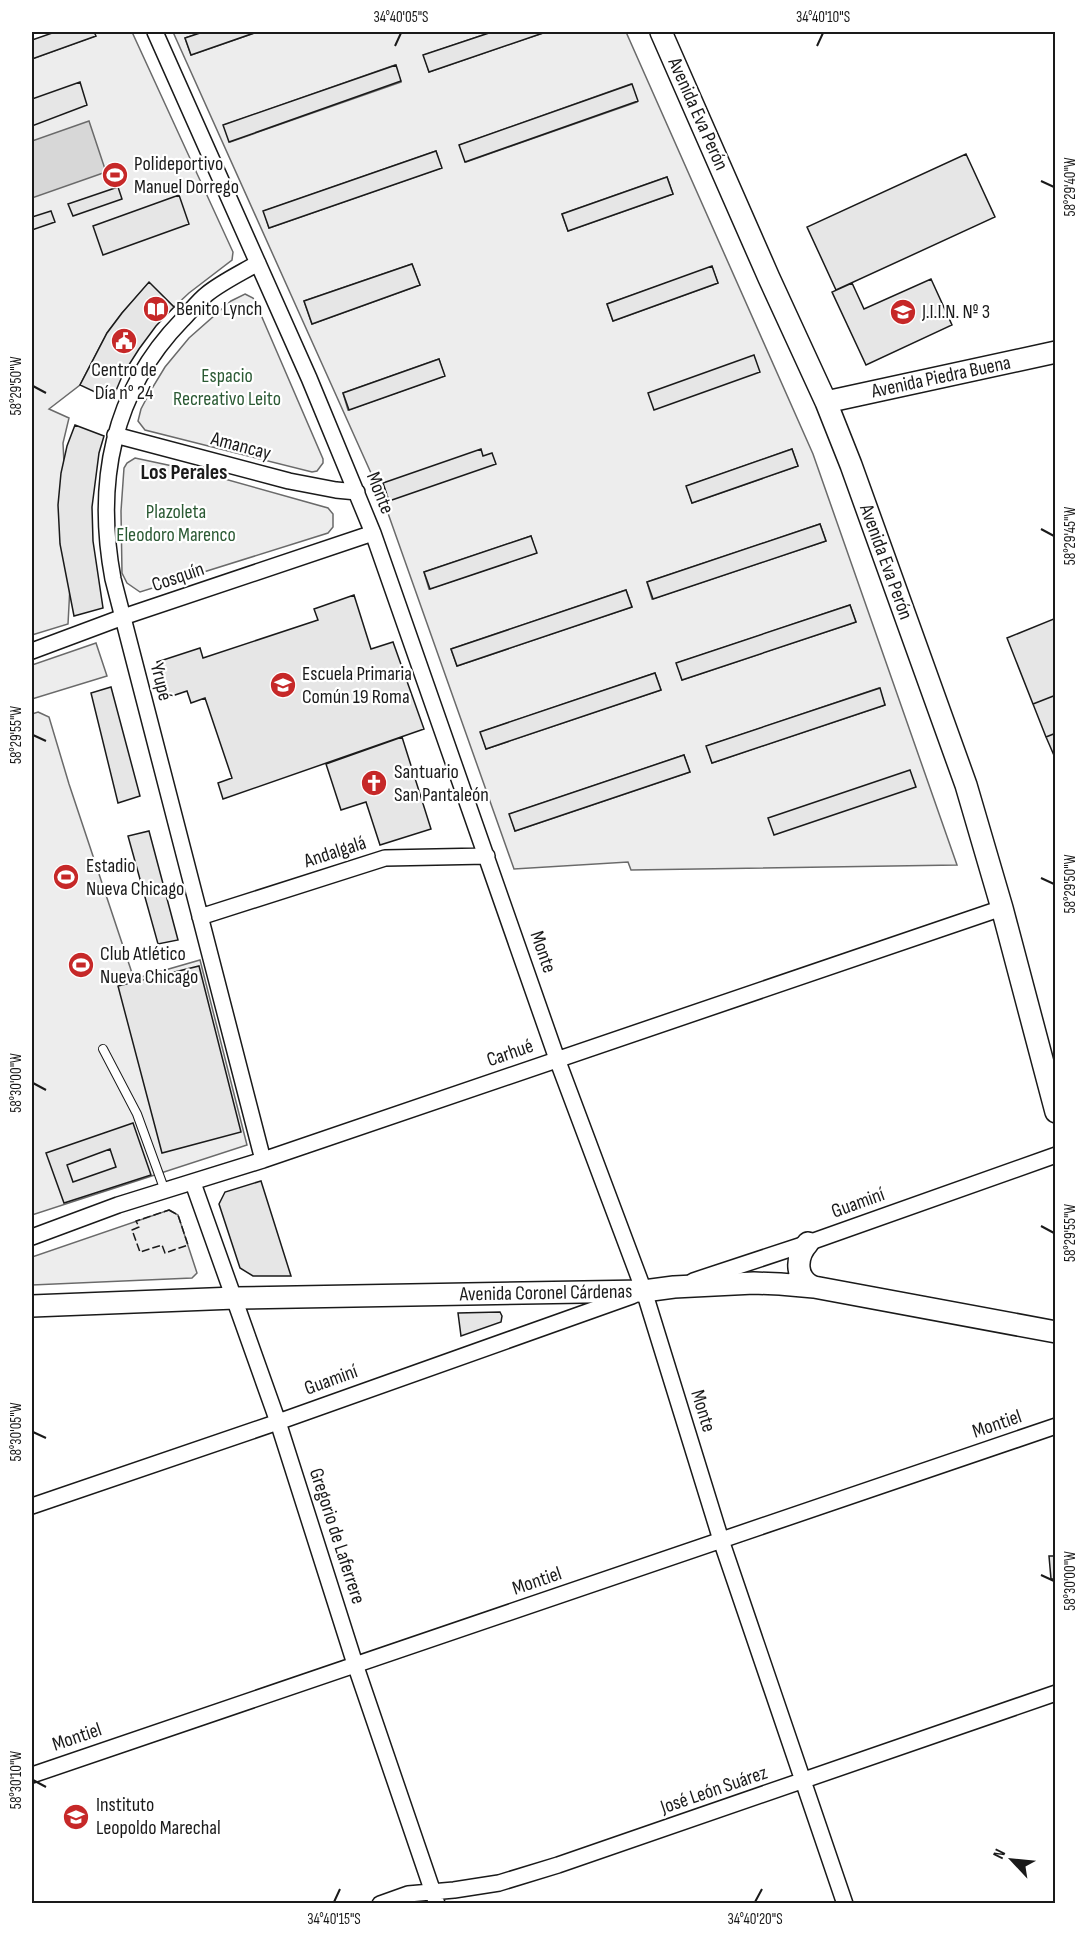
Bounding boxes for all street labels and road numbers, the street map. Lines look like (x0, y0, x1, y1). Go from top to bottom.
street label: Avenida Eva Perón (662, 53, 734, 174)
street label: Avenida Piedra Buena (868, 351, 1013, 404)
street label: Amancay (207, 426, 274, 466)
street label: Monte (361, 469, 399, 517)
street label: Avenida Eva Perón (854, 500, 918, 623)
street label: Cosquín (149, 557, 207, 597)
street label: Yrupé (145, 661, 177, 703)
street label: Andalgalá (300, 831, 369, 874)
street label: Monte (525, 928, 561, 976)
street label: Carhué (484, 1034, 536, 1072)
street label: Guaminí (828, 1182, 888, 1224)
street label: Avenida Coronel Cárdenas (458, 1279, 633, 1307)
street label: Guaminí (301, 1359, 361, 1401)
street label: Monte (685, 1387, 721, 1435)
street label: Montiel (969, 1404, 1025, 1444)
street label: Gregorio de Laferrere (304, 1465, 370, 1607)
street label: Montiel (509, 1561, 565, 1601)
street label: Montiel (49, 1717, 105, 1757)
street label: José León Suárez (657, 1761, 771, 1820)

